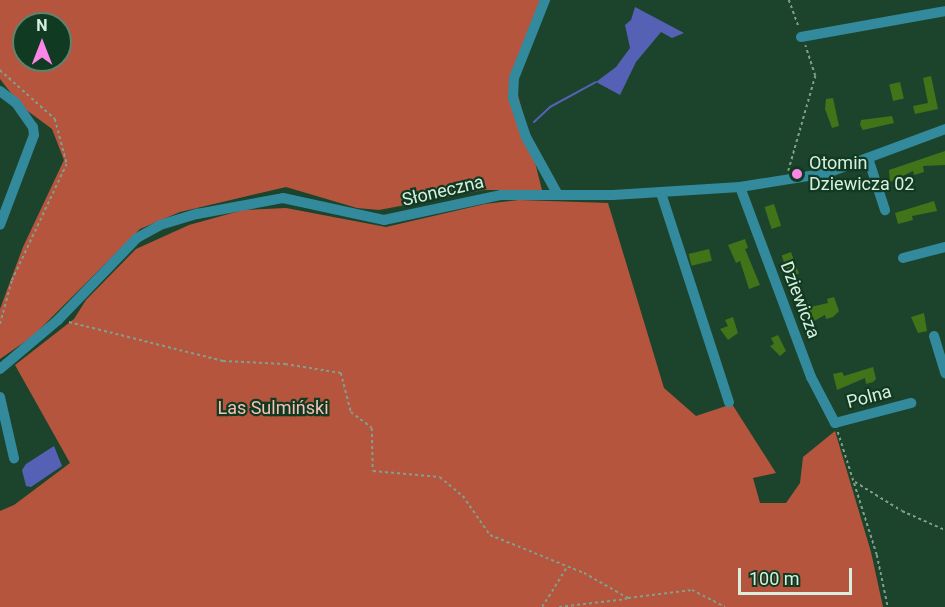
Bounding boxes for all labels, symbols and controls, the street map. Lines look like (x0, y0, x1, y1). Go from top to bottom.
north arrow (12, 12, 72, 72)
text: N (36, 16, 48, 35)
place label: Otomin Dziewicza 02 (809, 153, 914, 195)
marker: Otomin Dziewicza 02 (790, 167, 804, 181)
street label: Słoneczna (400, 171, 486, 211)
street label: Dziewicza (775, 258, 825, 342)
street label: Polna (844, 381, 894, 413)
park label: Las Sulmiński (217, 397, 329, 419)
scale bar (741, 556, 855, 594)
text: 100 m (749, 568, 800, 589)

